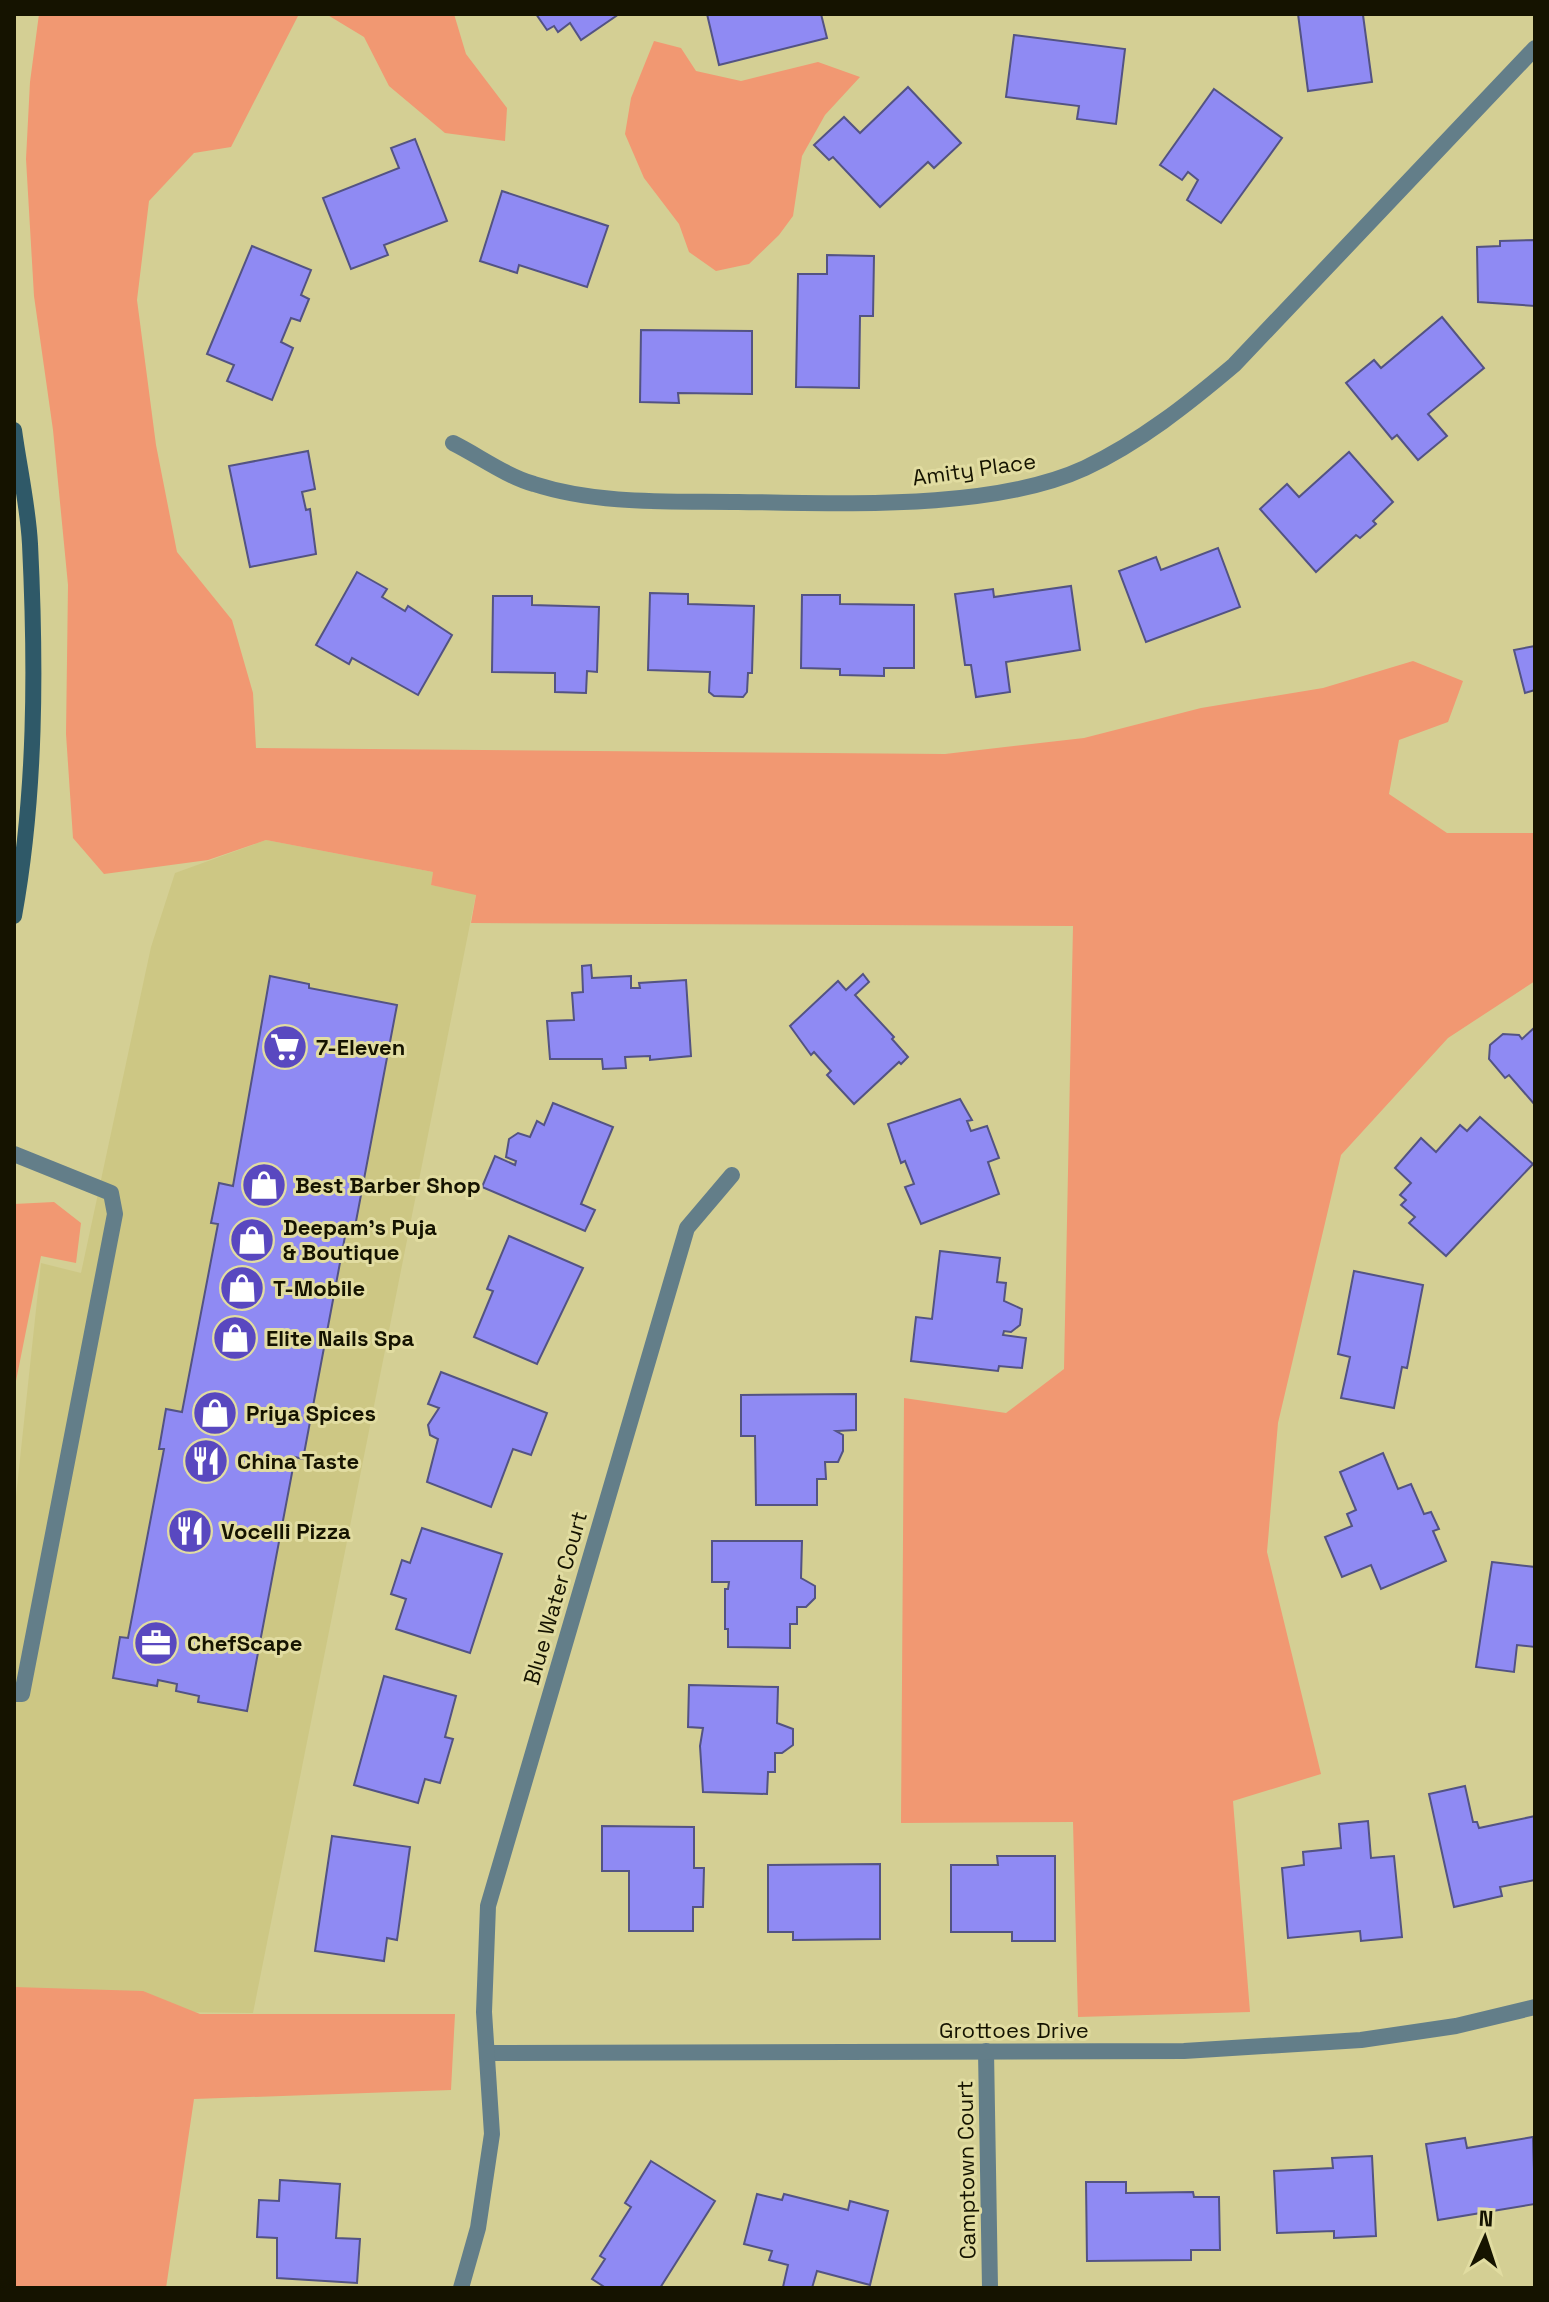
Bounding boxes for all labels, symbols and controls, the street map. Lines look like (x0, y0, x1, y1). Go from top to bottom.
street label: Amity Place (910, 446, 1038, 492)
supermarket icon: 7-Eleven (261, 1023, 309, 1071)
place label: 7-Eleven (316, 1033, 405, 1061)
shop icon: Best Barber Shop (240, 1161, 288, 1209)
place label: Best Barber Shop (295, 1171, 481, 1199)
place label: Deepam's Puja & Boutique (283, 1213, 437, 1266)
shop icon: Deepam's Puja & Boutique (228, 1216, 276, 1264)
shop icon: T-Mobile (218, 1264, 266, 1312)
place label: T-Mobile (273, 1274, 365, 1302)
shop icon: Elite Nails Spa (211, 1314, 259, 1362)
place label: Elite Nails Spa (266, 1324, 414, 1352)
shop icon: Priya Spices (191, 1389, 239, 1437)
place label: Priya Spices (246, 1399, 376, 1427)
restaurant icon: China Taste (182, 1437, 230, 1485)
place label: China Taste (237, 1447, 359, 1475)
restaurant icon: Vocelli Pizza (166, 1507, 214, 1555)
street label: Blue Water Court (517, 1508, 593, 1688)
place label: Vocelli Pizza (221, 1517, 351, 1545)
office icon: ChefScape (132, 1619, 180, 1667)
place label: ChefScape (187, 1629, 302, 1657)
street label: Grottoes Drive (939, 2016, 1089, 2044)
street label: Camptown Court (950, 2080, 982, 2260)
north arrow (1445, 2198, 1525, 2278)
text: N (1478, 2204, 1494, 2232)

